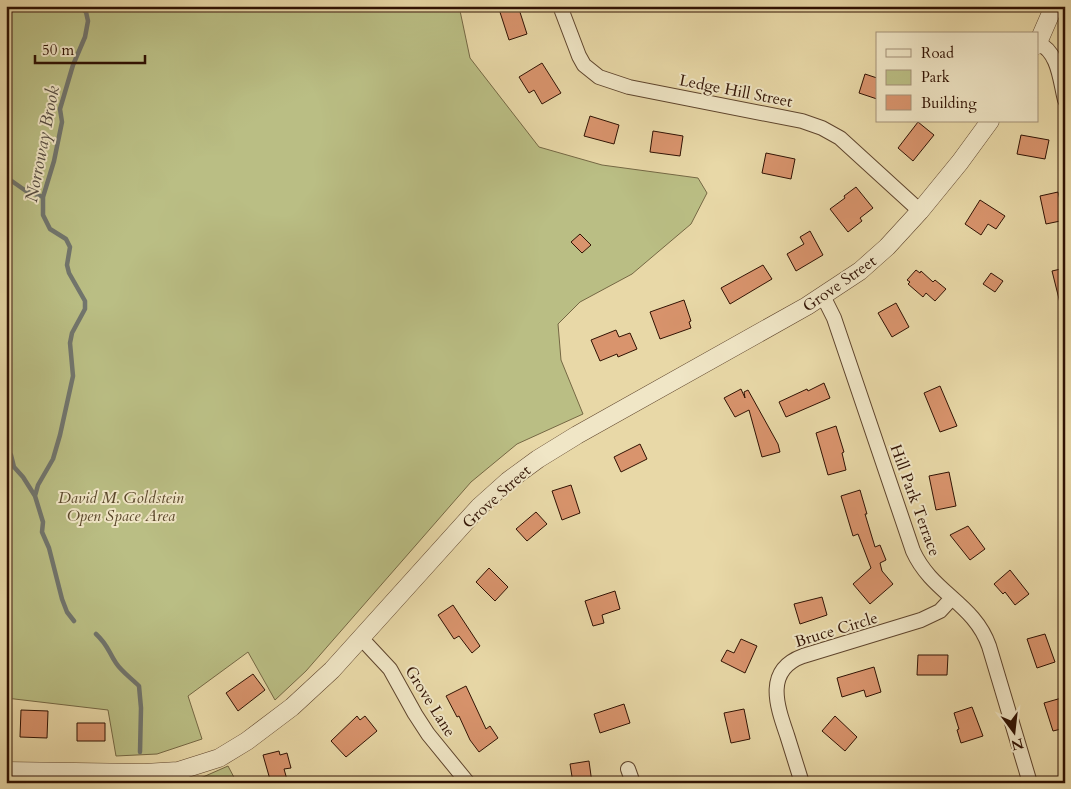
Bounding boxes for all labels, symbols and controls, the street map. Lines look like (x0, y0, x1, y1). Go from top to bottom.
scale bar (35, 32, 145, 64)
legend (876, 32, 1038, 122)
text: 50 m (42, 40, 74, 60)
text: Road (921, 43, 954, 63)
text: Park (921, 67, 950, 87)
street label: Ledge Hill Street (677, 69, 794, 113)
water label: Norroway Brook (19, 84, 66, 204)
text: Building (921, 93, 977, 113)
street label: Grove Street (798, 250, 881, 317)
street label: Hill Park Terrace (885, 441, 945, 559)
street label: Grove Street (458, 460, 536, 533)
park label: David M. Goldstein Open Space Area (58, 487, 184, 527)
street label: Bruce Circle (792, 607, 880, 653)
street label: Grove Lane (400, 662, 461, 741)
north arrow (988, 706, 1038, 756)
text: N (1009, 733, 1026, 755)

